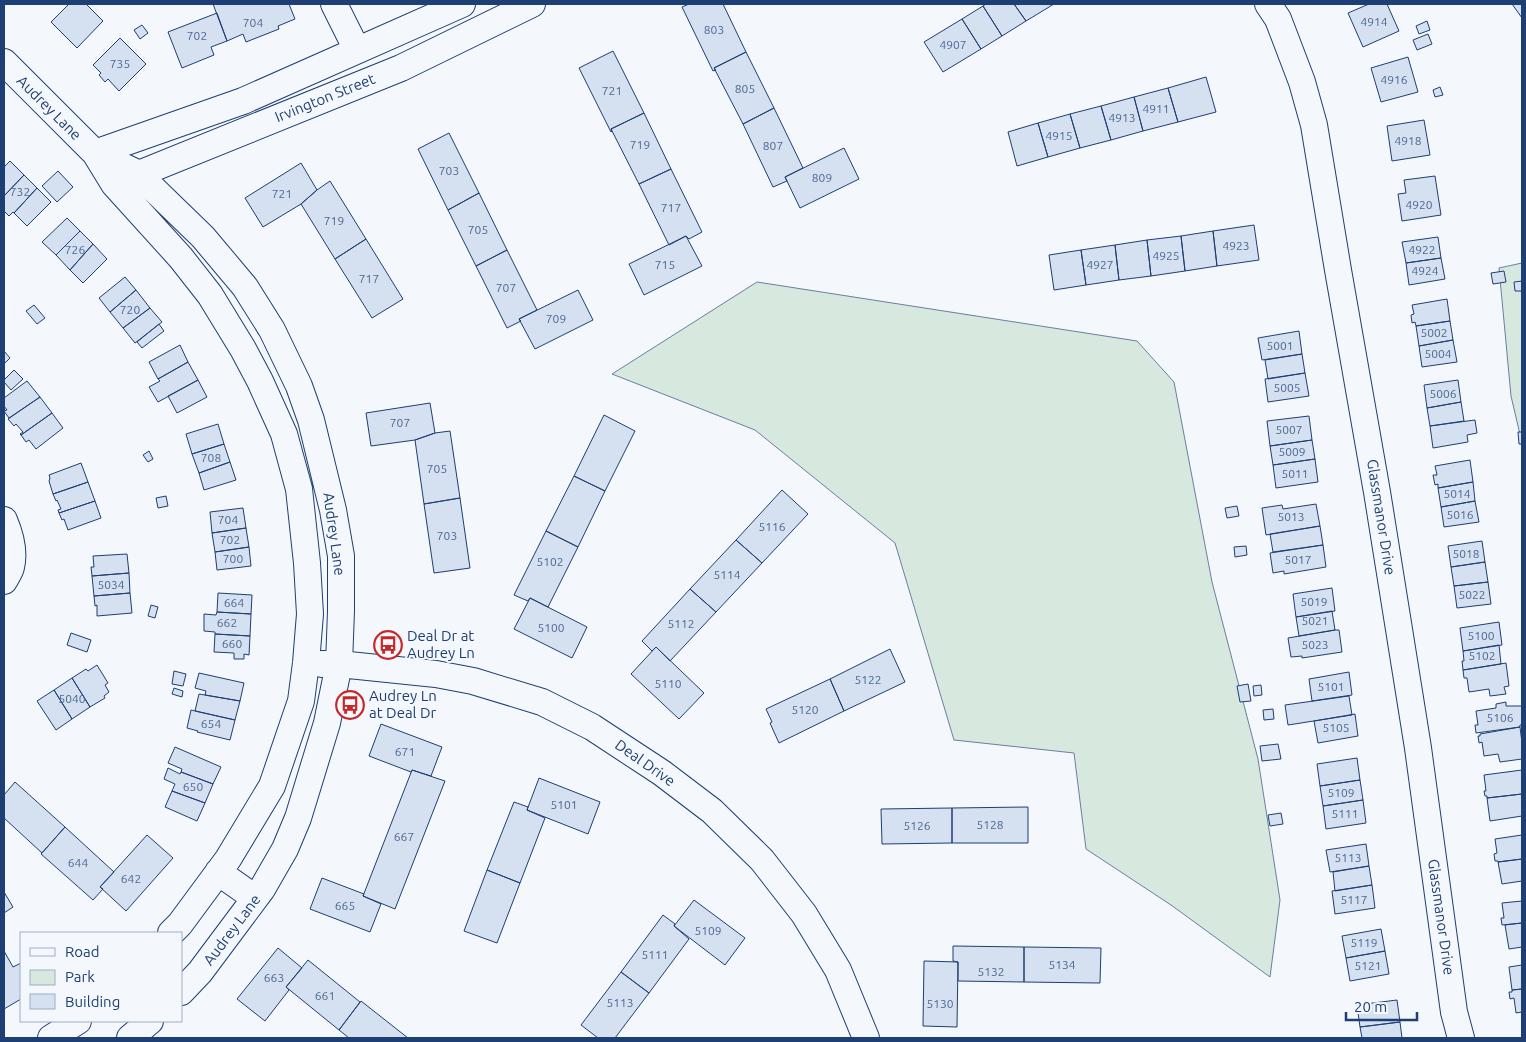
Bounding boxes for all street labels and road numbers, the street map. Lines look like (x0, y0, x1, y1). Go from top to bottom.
street label: Irvington Street (272, 70, 377, 125)
street label: Audrey Lane (14, 72, 85, 143)
street label: Glassmanor Drive (1364, 458, 1399, 576)
street label: Audrey Lane (320, 491, 349, 577)
street label: Deal Drive (612, 736, 679, 789)
street label: Glassmanor Drive (1425, 858, 1458, 976)
street label: Audrey Lane (200, 891, 264, 968)

